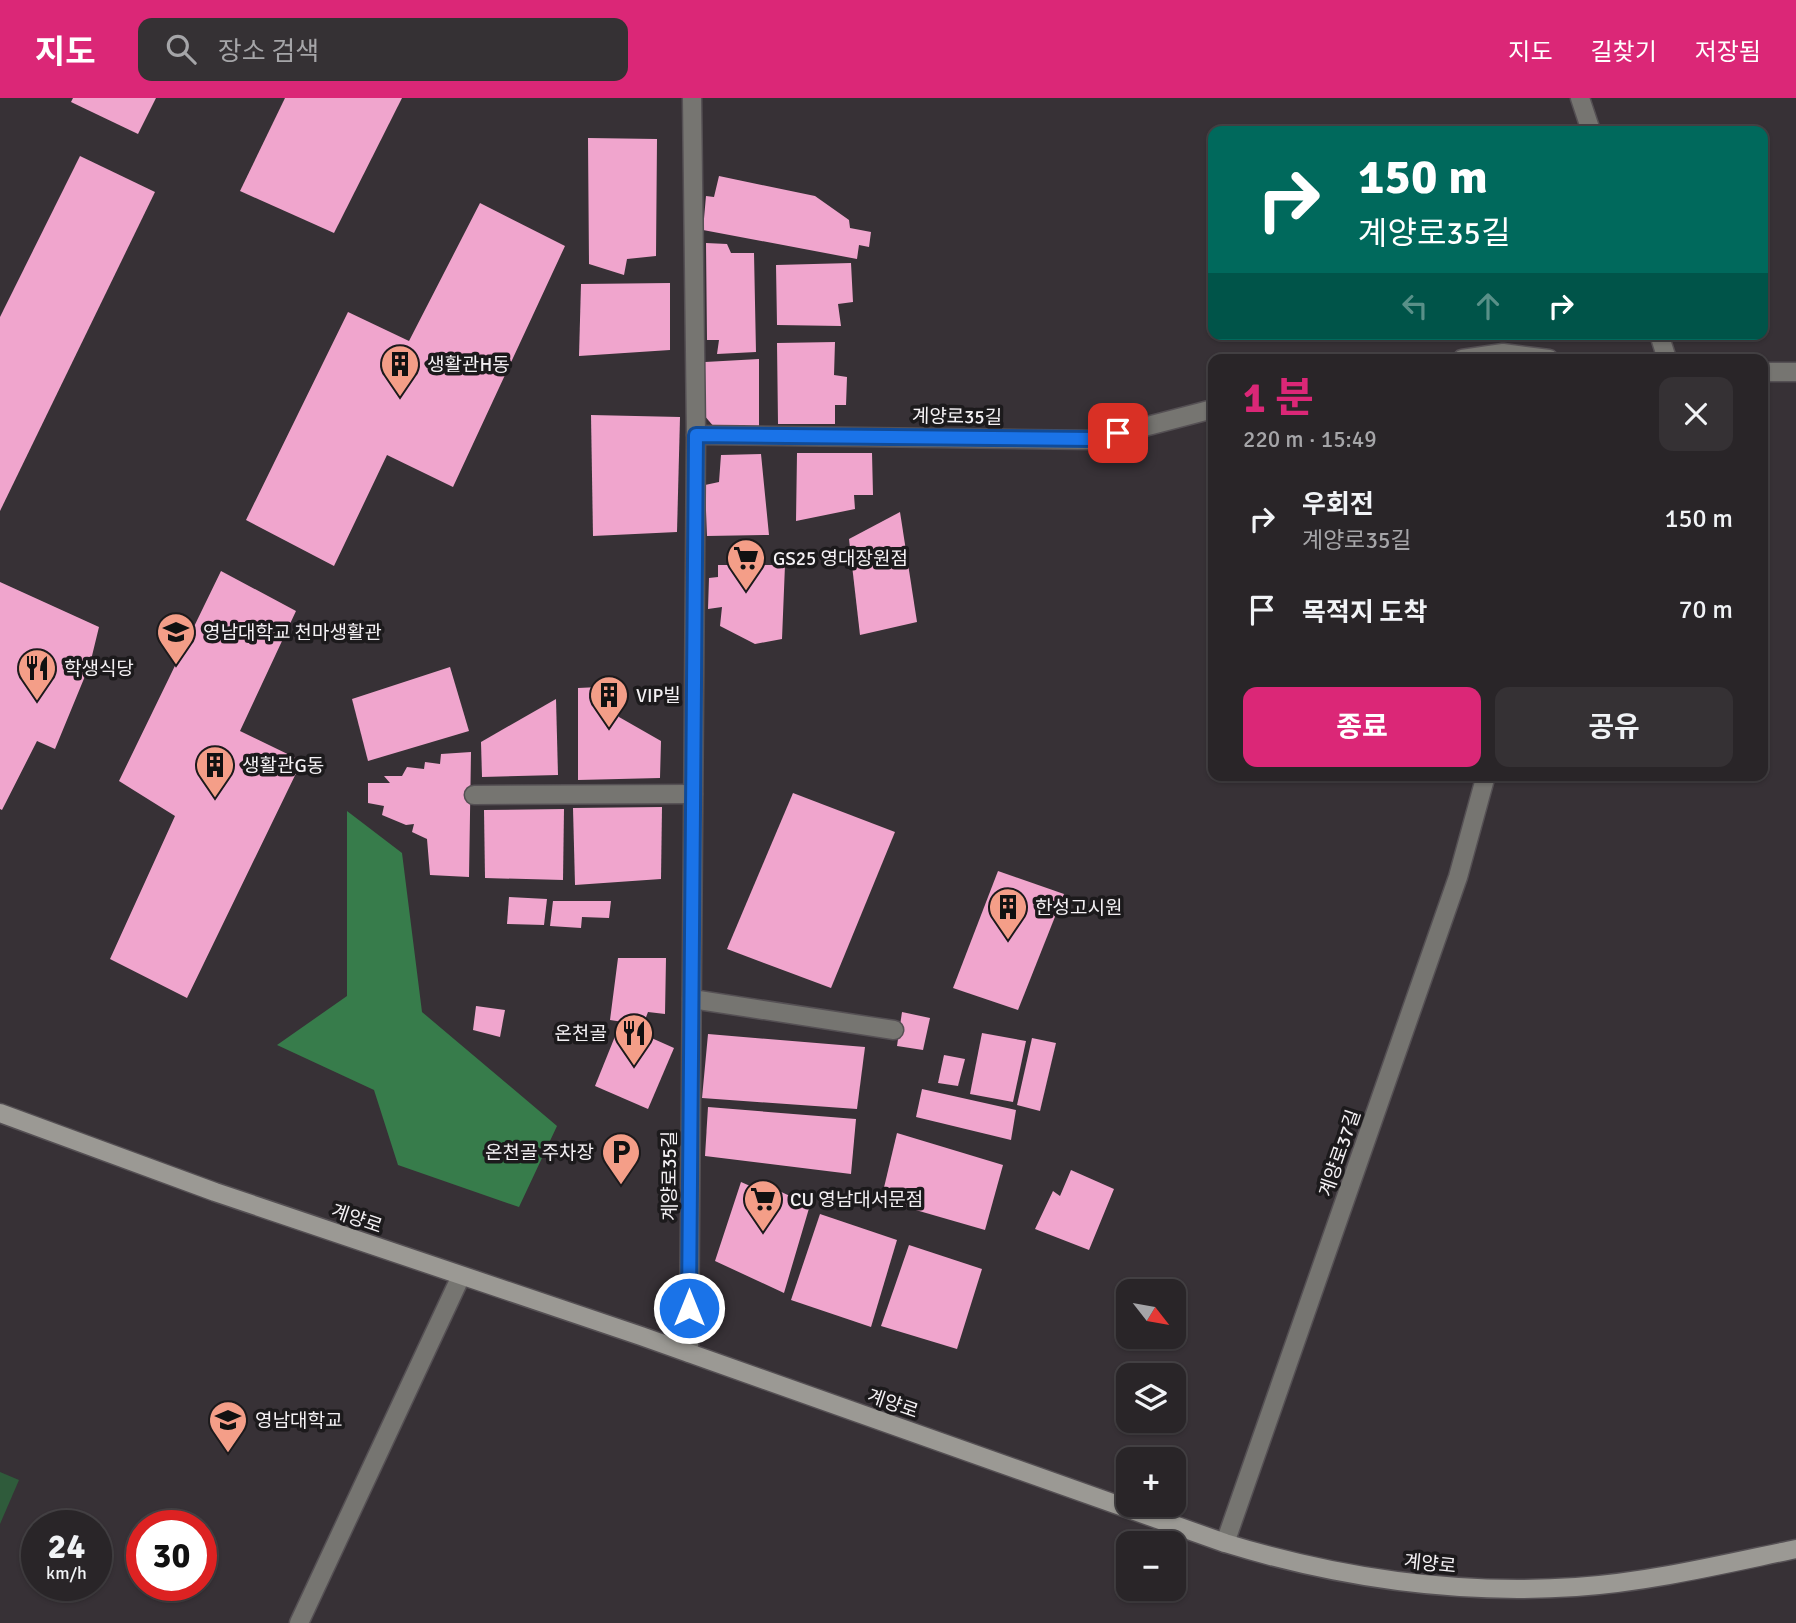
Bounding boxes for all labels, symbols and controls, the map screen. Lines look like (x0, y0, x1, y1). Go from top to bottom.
search box (138, 18, 628, 81)
icon: search (162, 30, 200, 68)
text: 지도 (35, 32, 96, 73)
text: 장소 검색 (218, 36, 319, 68)
text: 지도 (1508, 37, 1553, 67)
text: 길찾기 (1591, 37, 1657, 67)
text: 저장됨 (1695, 37, 1761, 67)
text: 150 m (1358, 147, 1488, 207)
icon: right (1243, 154, 1334, 245)
text: 계양로35길 (1358, 214, 1510, 253)
icon: left (1396, 287, 1434, 325)
icon: ahead (1469, 287, 1507, 325)
icon: right (1542, 287, 1580, 325)
building icon: 생활관H동 (379, 343, 421, 398)
place label: 생활관H동 (427, 353, 510, 377)
text: 1 분 (1243, 373, 1314, 424)
button: close (1659, 377, 1733, 451)
pin (1088, 403, 1148, 463)
street label: 계양로35길 (912, 404, 1002, 430)
icon: arrive (1099, 414, 1137, 452)
text: 220 m · 15:49 (1243, 425, 1377, 454)
text: 우회전 (1302, 489, 1374, 521)
icon: right (1243, 500, 1281, 538)
text: 150 m (1664, 503, 1733, 535)
text: 계양로35길 (1302, 526, 1411, 555)
supermarket icon: GS25 영대장원점 (725, 537, 767, 592)
place label: GS25 영대장원점 (773, 547, 908, 571)
icon: arrive (1243, 591, 1281, 629)
text: 70 m (1678, 594, 1733, 626)
text: 목적지 도착 (1302, 597, 1427, 629)
school or university icon: 영남대학교 천마생활관 (155, 611, 197, 666)
place label: 영남대학교 천마생활관 (203, 621, 382, 645)
restaurant icon: 학생식당 (16, 647, 58, 702)
place label: 학생식당 (64, 657, 134, 681)
building icon: VIP빌 (588, 674, 630, 729)
place label: VIP빌 (636, 684, 681, 708)
button: 종료 (1243, 687, 1481, 767)
button: 공유 (1495, 687, 1733, 767)
building icon: 생활관G동 (194, 744, 236, 799)
place label: 생활관G동 (242, 754, 324, 778)
building icon: 한성고시원 (987, 886, 1029, 941)
place label: 한성고시원 (1035, 896, 1122, 920)
restaurant icon: 온천골 (613, 1012, 655, 1067)
place label: 온천골 (555, 1022, 607, 1046)
street label: 계양로37길 (1314, 1107, 1366, 1200)
parking icon: 온천골 주차장 (600, 1131, 642, 1186)
street label: 계양로35길 (658, 1131, 682, 1221)
place label: 온천골 주차장 (485, 1141, 594, 1165)
supermarket icon: CU 영남대서문점 (742, 1178, 784, 1233)
place label: CU 영남대서문점 (790, 1188, 923, 1212)
street label: 계양로 (328, 1199, 385, 1239)
position arrow (652, 1271, 726, 1345)
north arrow (1116, 1279, 1186, 1349)
map controls (1116, 1279, 1186, 1601)
button: layers (1116, 1363, 1186, 1433)
street label: 계양로 (864, 1384, 921, 1424)
school or university icon: 영남대학교 (207, 1399, 249, 1454)
place label: 영남대학교 (255, 1409, 342, 1433)
button: + (1116, 1447, 1186, 1517)
speed limit sign: 30 (126, 1510, 217, 1601)
text: 24 (48, 1525, 85, 1568)
button: − (1116, 1531, 1186, 1601)
street label: 계양로 (1403, 1549, 1457, 1579)
text: km/h (46, 1562, 87, 1584)

